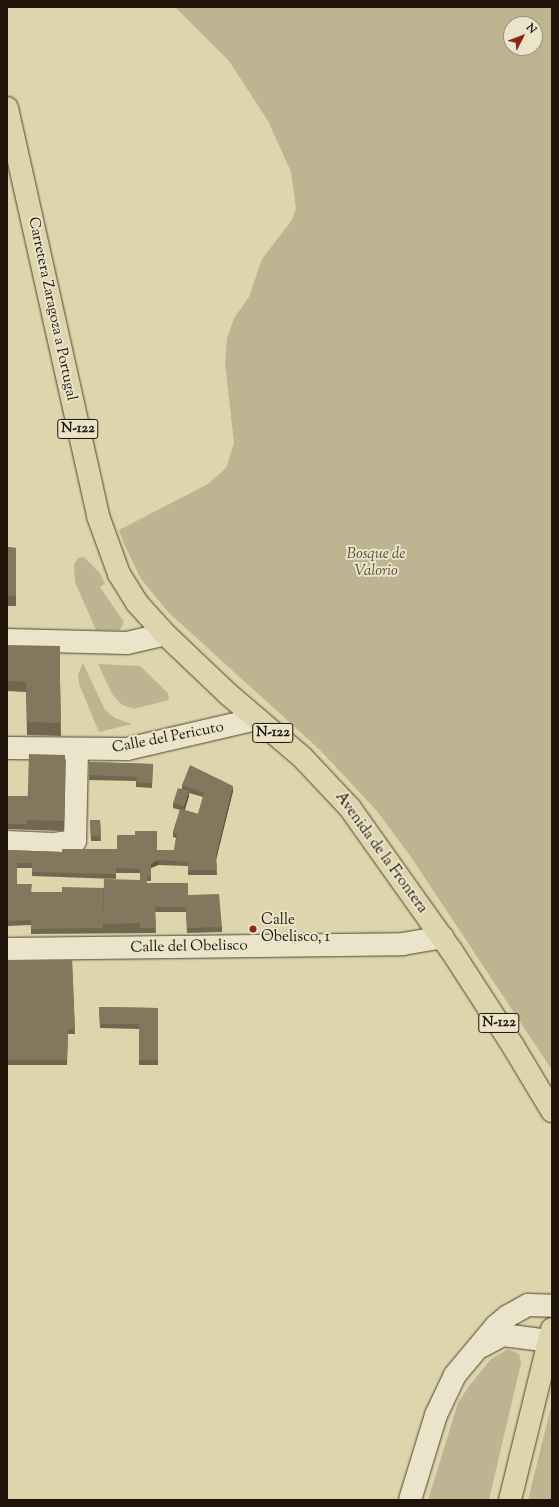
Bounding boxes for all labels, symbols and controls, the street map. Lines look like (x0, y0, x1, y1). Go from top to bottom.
north arrow (503, 16, 543, 56)
text: N (522, 20, 540, 37)
street label: Carretera Zaragoza a Portugal (24, 216, 80, 402)
road number: N-122 (57, 417, 99, 441)
park label: Bosque de Valorio (347, 545, 405, 580)
street label: Calle del Pericuto (111, 718, 225, 758)
road number: N-122 (252, 721, 294, 745)
street label: Avenida de la Frontera (331, 789, 431, 917)
place label: Calle Obelisco, 1 (261, 911, 330, 946)
marker: Calle Obelisco, 1 (248, 924, 258, 934)
street label: Calle del Obelisco (130, 937, 248, 957)
road number: N-122 (478, 1011, 520, 1035)

